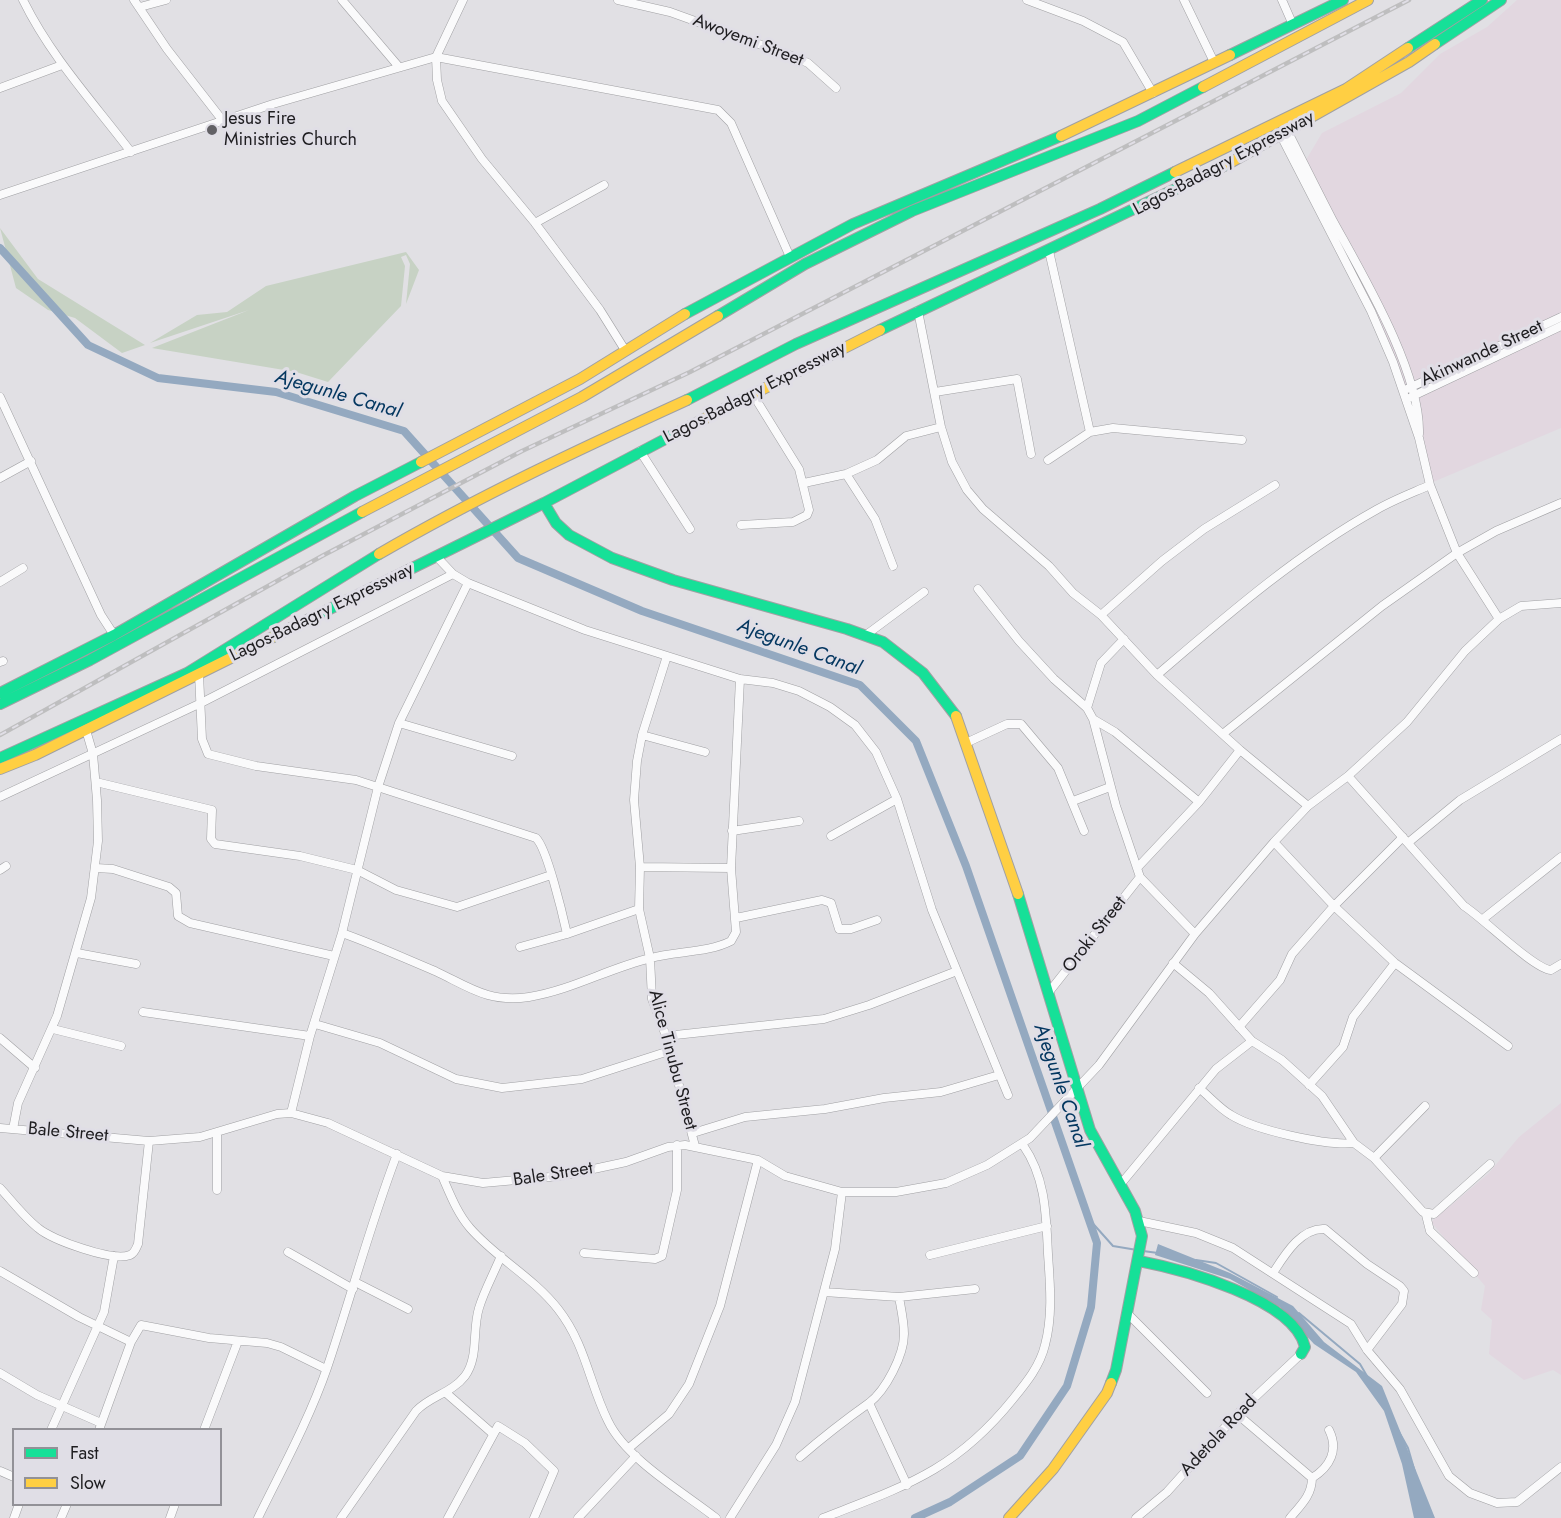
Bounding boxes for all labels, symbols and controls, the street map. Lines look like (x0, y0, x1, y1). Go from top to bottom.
street label: Awoyemi Street (690, 10, 806, 72)
street label: Lagos-Badagry Expressway (1130, 107, 1318, 221)
place label: Jesus Fire Ministries Church (224, 109, 357, 152)
marker: Jesus Fire Ministries Church (205, 123, 219, 137)
street label: Akinwande Street (1418, 316, 1546, 392)
street label: Lagos-Badagry Expressway (660, 338, 850, 448)
water label: Ajegunle Canal (272, 366, 404, 424)
street label: Lagos-Badagry Expressway (227, 559, 417, 667)
water label: Ajegunle Canal (734, 615, 864, 681)
street label: Oroki Street (1059, 893, 1131, 977)
street label: Alice Tinubu Street (643, 988, 701, 1132)
water label: Ajegunle Canal (1028, 1021, 1092, 1151)
street label: Bale Street (27, 1119, 109, 1147)
street label: Bale Street (512, 1158, 594, 1192)
street label: Adetola Road (1176, 1391, 1262, 1481)
legend (12, 1428, 222, 1506)
text: Fast (70, 1440, 99, 1466)
text: Slow (70, 1470, 106, 1496)

